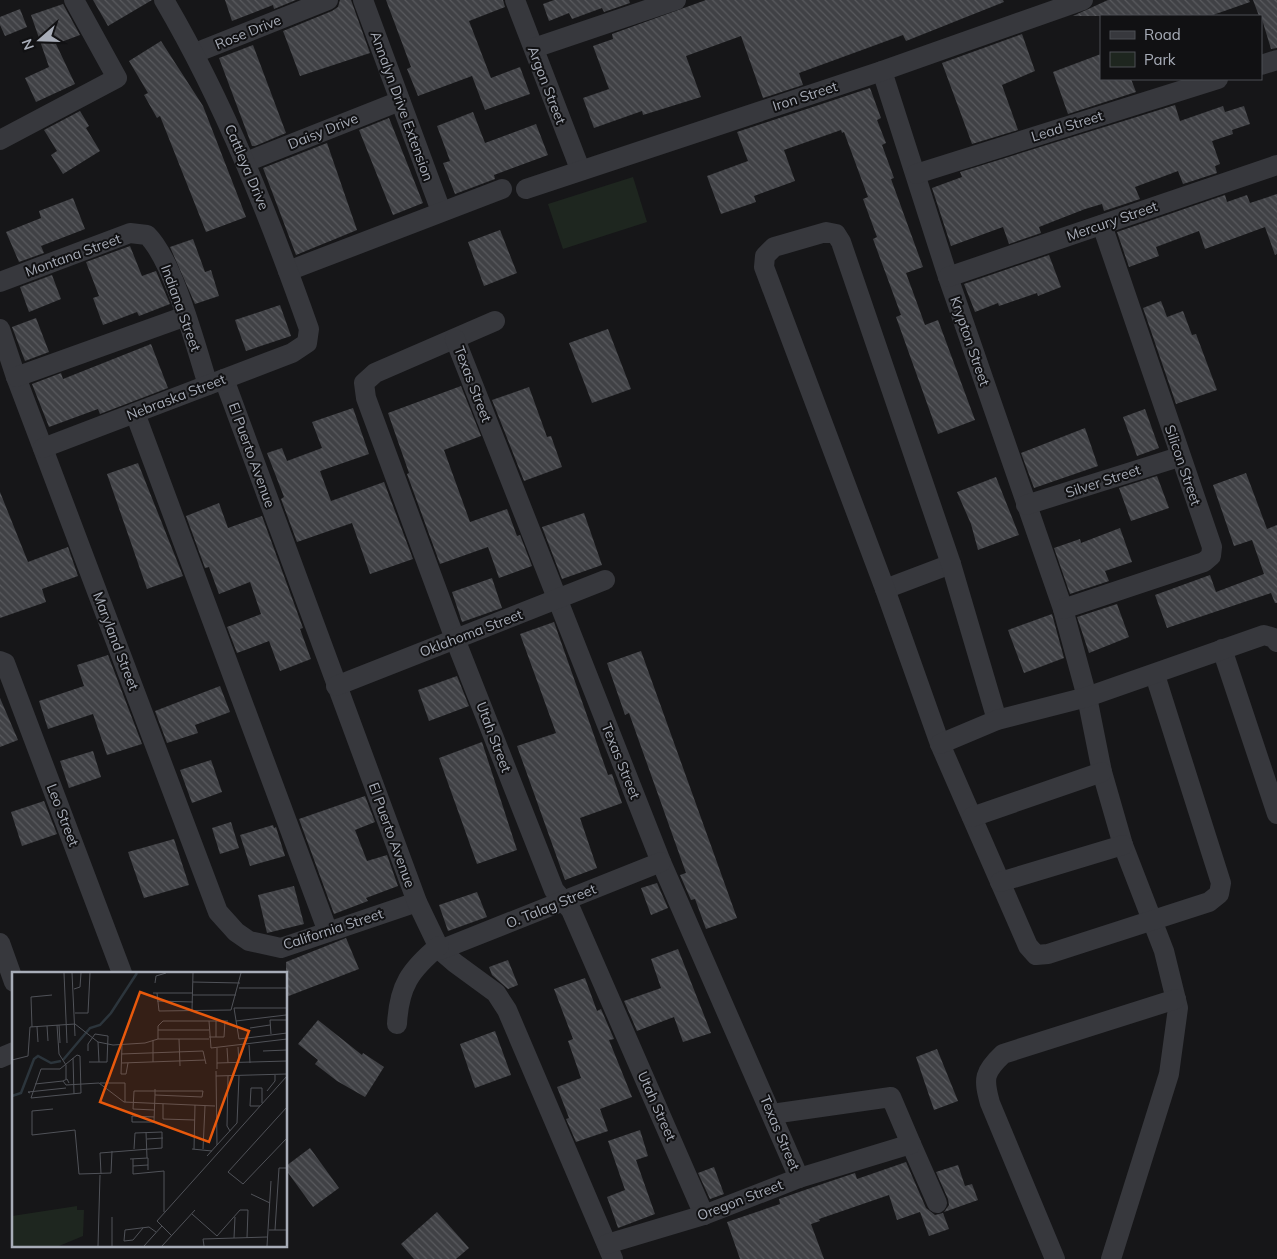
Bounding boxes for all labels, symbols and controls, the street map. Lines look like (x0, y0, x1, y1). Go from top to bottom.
street label: Rose Drive (212, 11, 284, 53)
north arrow (15, 15, 65, 65)
legend (1100, 15, 1262, 80)
text: Road (1144, 25, 1181, 44)
street label: Annalyn Drive Extension (367, 29, 437, 183)
text: N (18, 36, 38, 52)
street label: Argon Street (524, 43, 570, 127)
text: Park (1144, 50, 1176, 69)
street label: Iron Street (770, 77, 840, 115)
street label: Lead Street (1029, 106, 1105, 145)
street label: Daisy Drive (285, 109, 361, 153)
street label: Cattleya Drive (221, 121, 273, 213)
street label: Mercury Street (1064, 197, 1160, 245)
street label: Montana Street (23, 229, 123, 281)
street label: Indiana Street (157, 262, 205, 354)
street label: Krypton Street (946, 294, 994, 388)
street label: Texas Street (450, 343, 496, 425)
street label: Nebraska Street (124, 370, 228, 424)
street label: El Puerto Avenue (225, 400, 279, 510)
street label: Silicon Street (1161, 422, 1205, 508)
street label: Silver Street (1063, 460, 1143, 502)
street label: Maryland Street (89, 589, 143, 693)
street label: Oklahoma Street (417, 605, 525, 661)
street label: Utah Street (472, 699, 516, 775)
street label: Texas Street (598, 720, 644, 802)
street label: El Puerto Avenue (365, 780, 419, 890)
street label: Leo Street (43, 781, 83, 849)
street label: O. Talag Street (503, 880, 599, 932)
street label: California Street (281, 904, 385, 954)
inset map (12, 972, 288, 1246)
street label: Utah Street (634, 1068, 680, 1144)
street label: Texas Street (756, 1093, 804, 1173)
street label: Oregon Street (695, 1175, 786, 1225)

